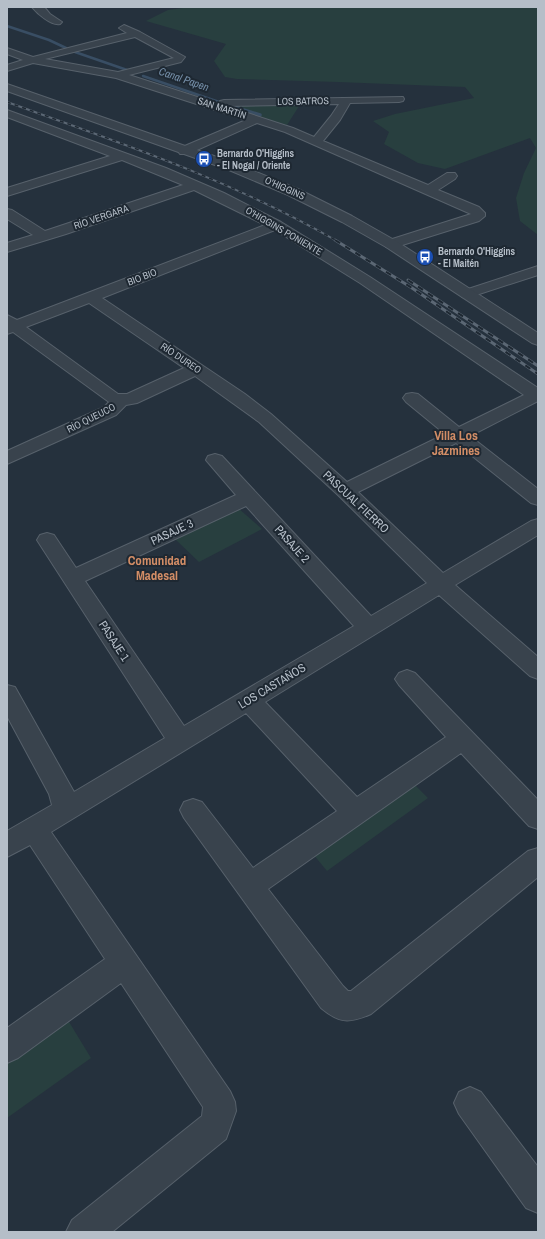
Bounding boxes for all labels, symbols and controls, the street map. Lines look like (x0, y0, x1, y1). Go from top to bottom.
water label: Canal Papen (157, 64, 211, 94)
street label: SAN MARTÍN (196, 94, 248, 122)
street label: LOS BATROS (277, 94, 330, 108)
place label: Bernardo O'Higgins - El Nogal / Oriente (217, 147, 295, 172)
bus stop icon: Bernardo O'Higgins - El Nogal / Oriente (194, 149, 214, 169)
street label: O'HIGGINS (263, 173, 308, 203)
street label: RÍO VERGARA (72, 201, 131, 232)
street label: O'HIGGINS PONIENTE (243, 204, 325, 258)
place label: Bernardo O'Higgins - El Maitén (438, 245, 516, 270)
bus stop icon: Bernardo O'Higgins - El Maitén (415, 247, 435, 267)
street label: BIO BIO (125, 265, 159, 289)
street label: RÍO DUREO (158, 340, 204, 376)
street label: RÍO QUEUCO (65, 400, 117, 436)
district label: Villa Los Jazmines (432, 427, 480, 459)
street label: PASCUAL FIERRO (320, 467, 393, 537)
street label: PASAJE 3 (148, 515, 196, 549)
street label: PASAJE 2 (271, 522, 313, 566)
district label: Comunidad Madesal (128, 552, 186, 584)
street label: PASAJE 1 (95, 618, 133, 665)
street label: LOS CASTAÑOS (235, 659, 309, 712)

